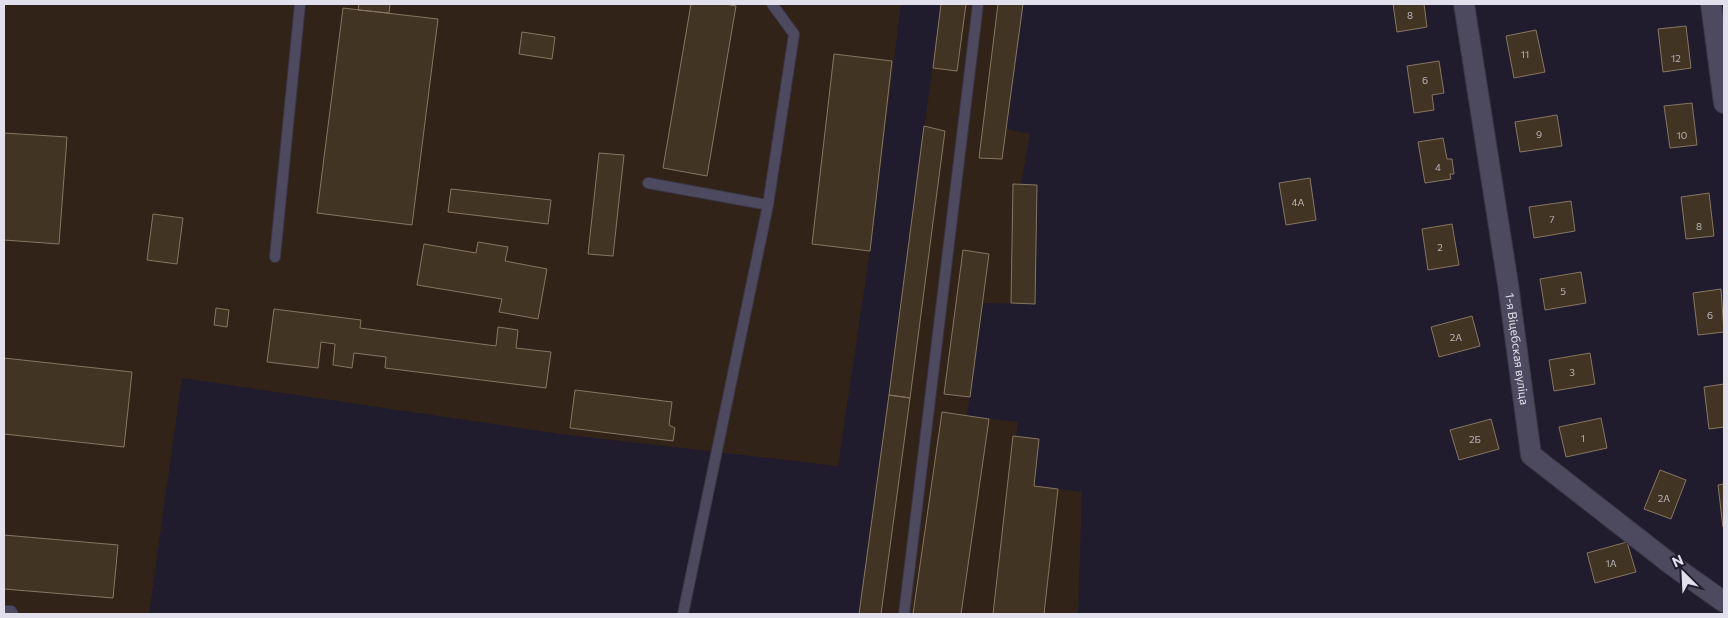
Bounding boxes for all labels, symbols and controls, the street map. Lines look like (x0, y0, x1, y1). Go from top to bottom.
house number: 8 (1407, 9, 1413, 21)
house number: 11 (1521, 48, 1529, 60)
house number: 12 (1671, 52, 1681, 64)
house number: 6 (1422, 74, 1428, 86)
house number: 9 (1536, 128, 1542, 140)
house number: 10 (1677, 129, 1687, 141)
house number: 4 (1435, 161, 1441, 173)
house number: 4А (1292, 196, 1305, 208)
house number: 7 (1549, 213, 1555, 225)
house number: 8 (1696, 220, 1702, 232)
house number: 2 (1437, 241, 1443, 253)
house number: 5 (1560, 285, 1566, 297)
street label: 1-я Віцебская вуліца (1503, 292, 1532, 406)
house number: 6 (1707, 309, 1713, 321)
house number: 2А (1450, 331, 1462, 343)
house number: 3 (1569, 366, 1575, 378)
house number: 1 (1581, 432, 1585, 444)
house number: 2Б (1469, 433, 1481, 445)
house number: 2А (1658, 492, 1670, 504)
north arrow (1658, 548, 1708, 598)
text: N (1669, 551, 1686, 571)
house number: 1А (1605, 557, 1617, 569)

